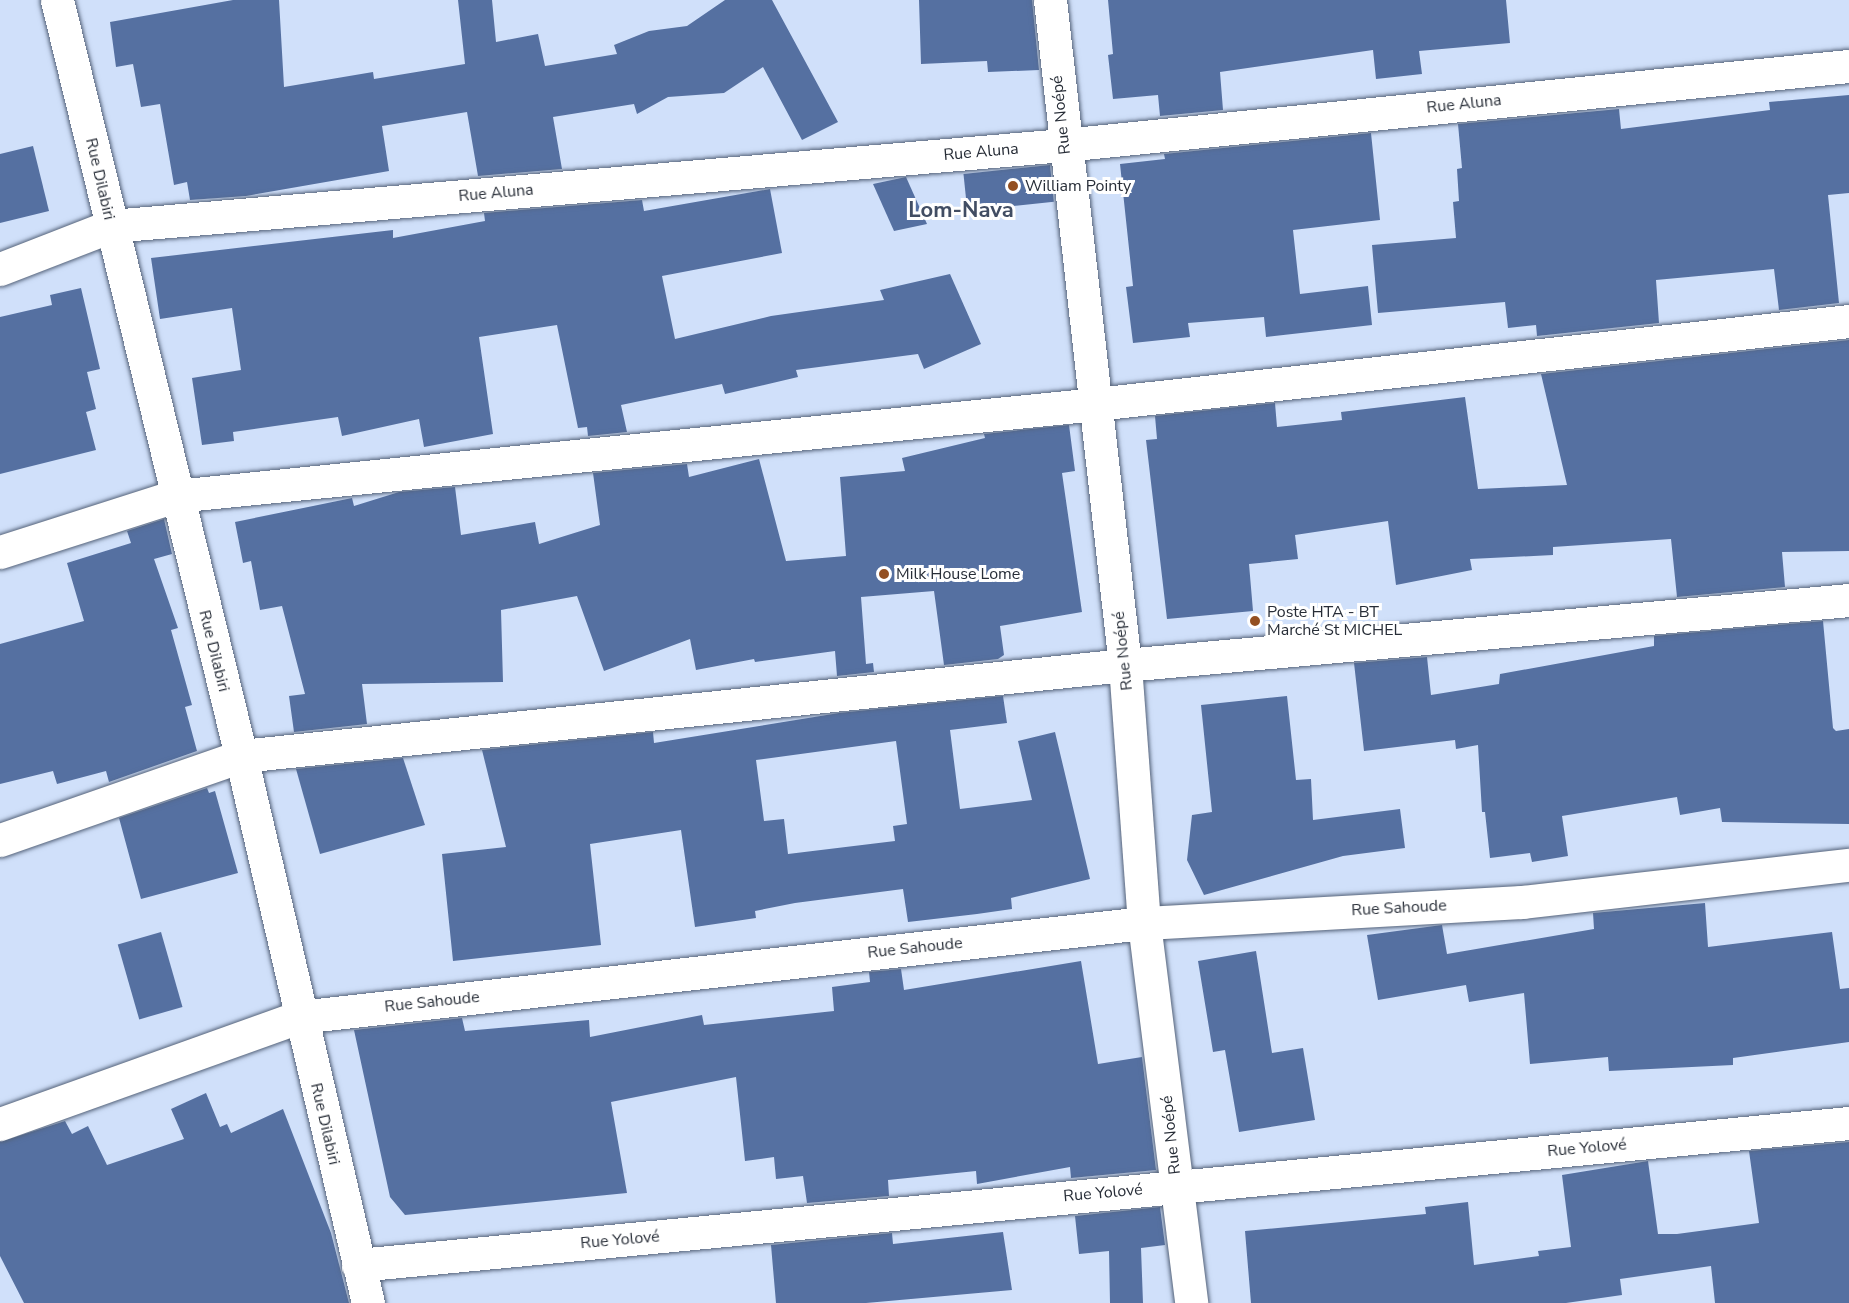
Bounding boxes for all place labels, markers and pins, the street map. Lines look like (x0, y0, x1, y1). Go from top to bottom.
place label: William Pointy (1025, 176, 1131, 196)
marker: William Pointy (1006, 179, 1020, 193)
place label: Milk House Lome (896, 564, 1020, 584)
marker: Milk House Lome (877, 567, 891, 581)
place label: Poste HTA - BT Marché St MICHEL (1267, 602, 1402, 640)
marker: Poste HTA - BT Marché St MICHEL (1248, 614, 1262, 628)

